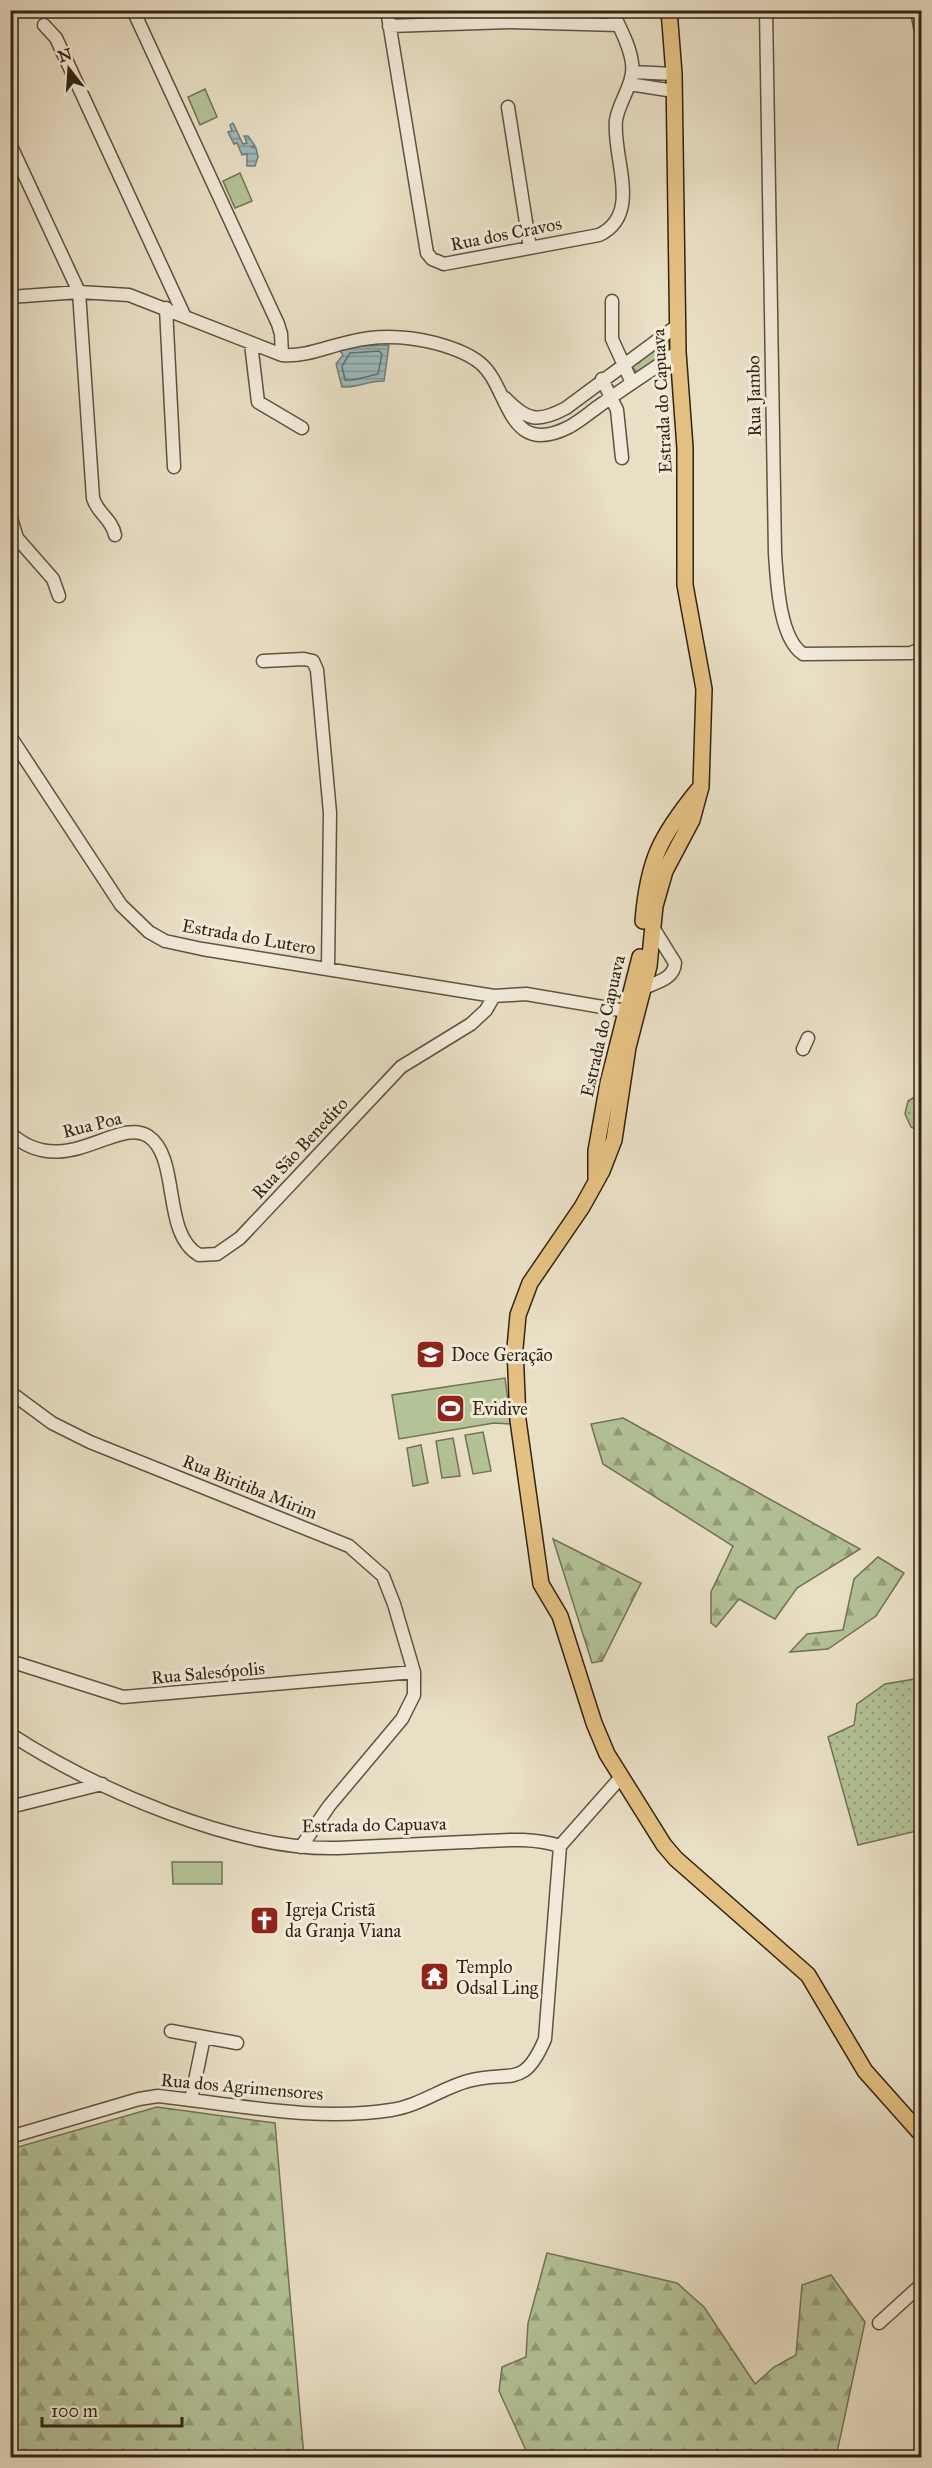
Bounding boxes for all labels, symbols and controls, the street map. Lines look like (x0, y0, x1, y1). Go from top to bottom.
north arrow (39, 39, 99, 99)
text: N (55, 44, 74, 66)
street label: Rua dos Cravos (448, 212, 564, 256)
street label: Estrada do Capuava (647, 328, 677, 474)
street label: Rua Jambo (742, 355, 767, 437)
street label: Estrada do Lutero (180, 914, 318, 960)
street label: Estrada do Capuava (576, 953, 630, 1099)
street label: Rua São Benedito (247, 1093, 353, 1203)
street label: Rua Poa (60, 1107, 124, 1143)
school or university icon: Doce Geração (414, 1339, 446, 1371)
place label: Doce Geração (451, 1344, 553, 1366)
sports icon: Evidive (435, 1393, 467, 1425)
place label: Evidive (472, 1398, 528, 1420)
street label: Rua Biritiba Mirim (179, 1450, 321, 1524)
street label: Rua Salesópolis (150, 1657, 266, 1689)
street label: Estrada do Capuava (301, 1813, 447, 1837)
place label: Igreja Cristã da Granja Viana (285, 1899, 401, 1942)
church icon: Igreja Cristã da Granja Viana (248, 1904, 280, 1936)
place label: Templo Odsal Ling (456, 1956, 539, 2000)
temple icon: Templo Odsal Ling (419, 1961, 451, 1993)
street label: Rua dos Agrimensores (160, 2069, 324, 2106)
scale bar (42, 2390, 182, 2428)
text: 100 m (51, 2400, 98, 2422)

